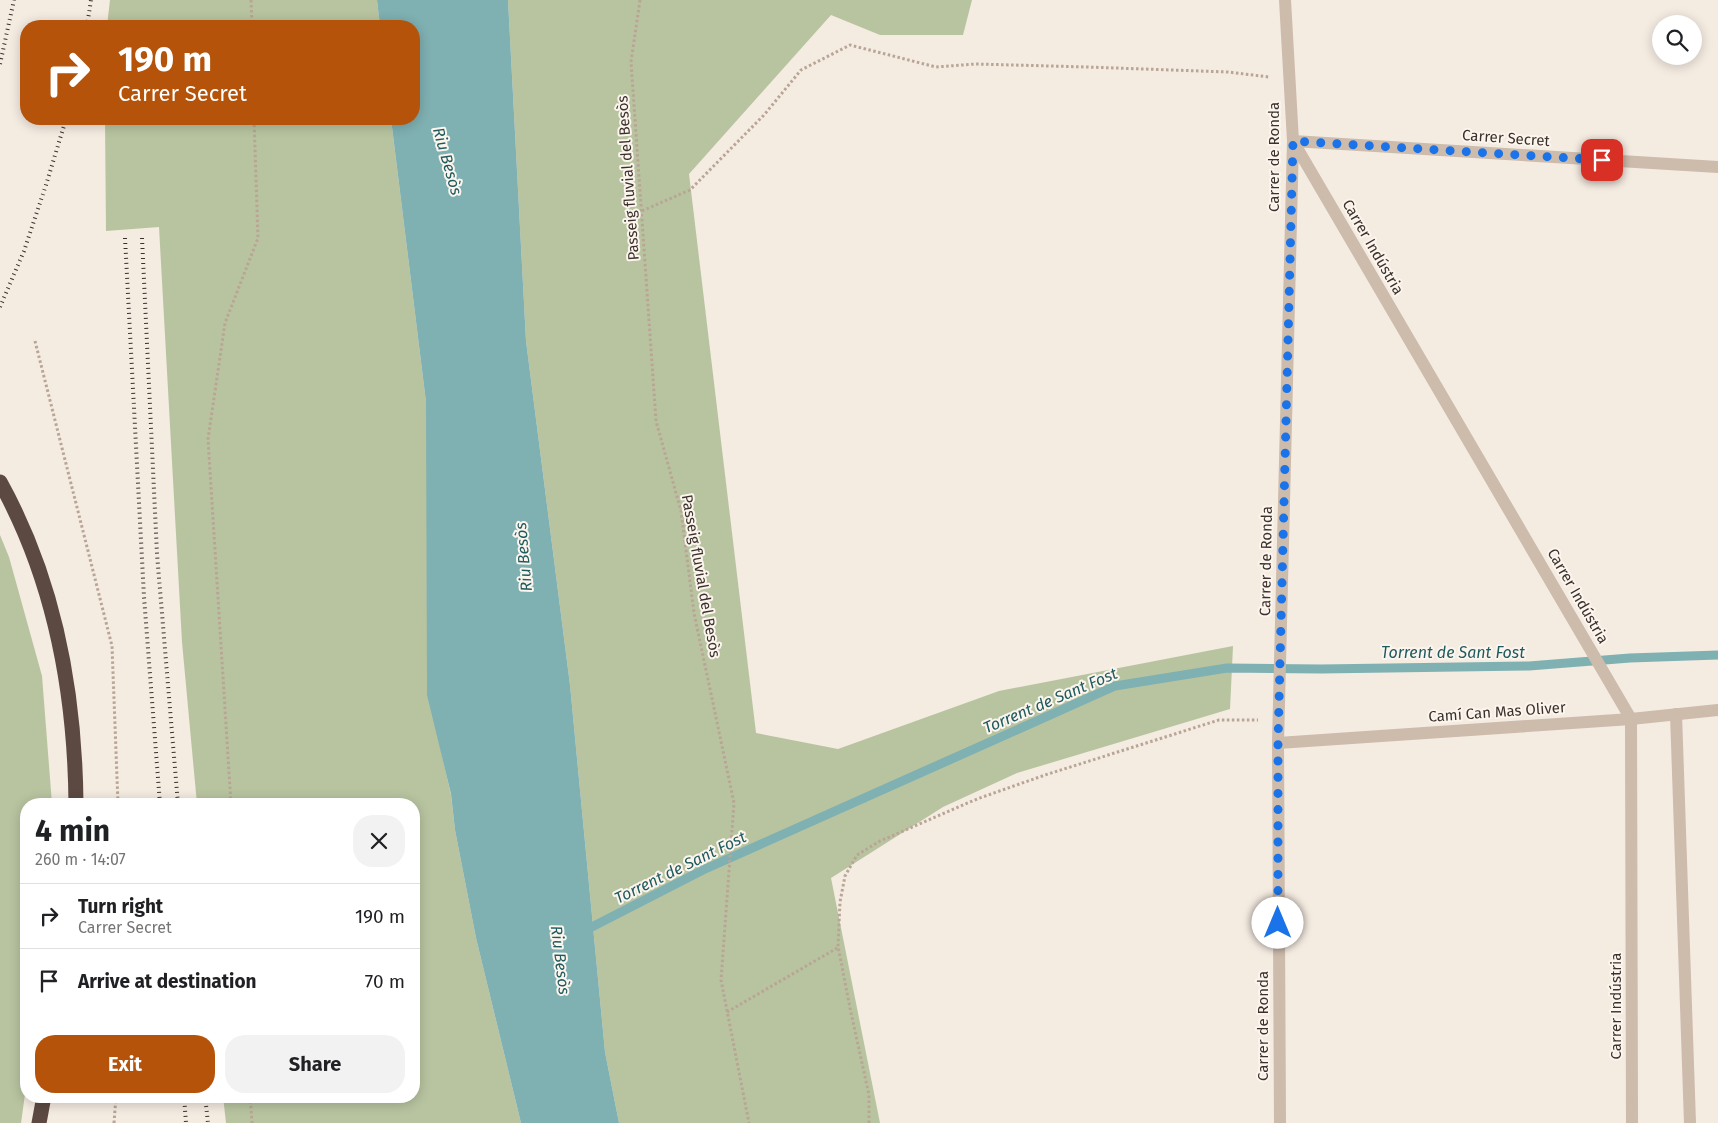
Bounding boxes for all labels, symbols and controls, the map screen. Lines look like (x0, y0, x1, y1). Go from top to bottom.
map controls (1652, 15, 1702, 65)
button: search (1652, 15, 1702, 65)
text: 190 m (118, 38, 212, 80)
icon: right (35, 40, 100, 105)
text: Carrer Secret (118, 80, 247, 107)
street label: Passeig fluvial del Besòs (613, 95, 643, 261)
street label: Carrer de Ronda (1265, 102, 1283, 212)
water label: Riu Besòs (429, 125, 466, 197)
street label: Carrer Secret (1462, 126, 1551, 150)
pin (1581, 139, 1623, 181)
icon: arrive (1588, 146, 1616, 174)
street label: Carrer Indústria (1338, 196, 1408, 298)
street label: Passeig fluvial del Besòs (678, 493, 724, 659)
street label: Carrer de Ronda (1256, 506, 1276, 616)
water label: Riu Besòs (511, 522, 536, 592)
street label: Carrer Indústria (1543, 545, 1613, 647)
water label: Torrent de Sant Fost (1381, 643, 1525, 662)
water label: Torrent de Sant Fost (980, 664, 1120, 737)
street label: Camí Can Mas Oliver (1428, 698, 1566, 726)
text: 4 min (35, 813, 110, 849)
button: close (353, 815, 405, 867)
water label: Torrent de Sant Fost (611, 827, 749, 908)
text: 260 m · 14:07 (35, 850, 126, 869)
text: Turn right (78, 895, 163, 918)
position arrow (1251, 896, 1303, 948)
icon: right (35, 902, 63, 930)
text: 190 m (355, 905, 405, 928)
text: Carrer Secret (78, 918, 172, 937)
water label: Riu Besòs (547, 925, 574, 996)
street label: Carrer Indústria (1607, 953, 1625, 1060)
icon: arrive (35, 967, 63, 995)
text: Arrive at destination (78, 970, 257, 993)
text: 70 m (365, 970, 405, 993)
street label: Carrer de Ronda (1254, 971, 1272, 1081)
button: Exit (35, 1035, 215, 1093)
button: Share (225, 1035, 405, 1093)

